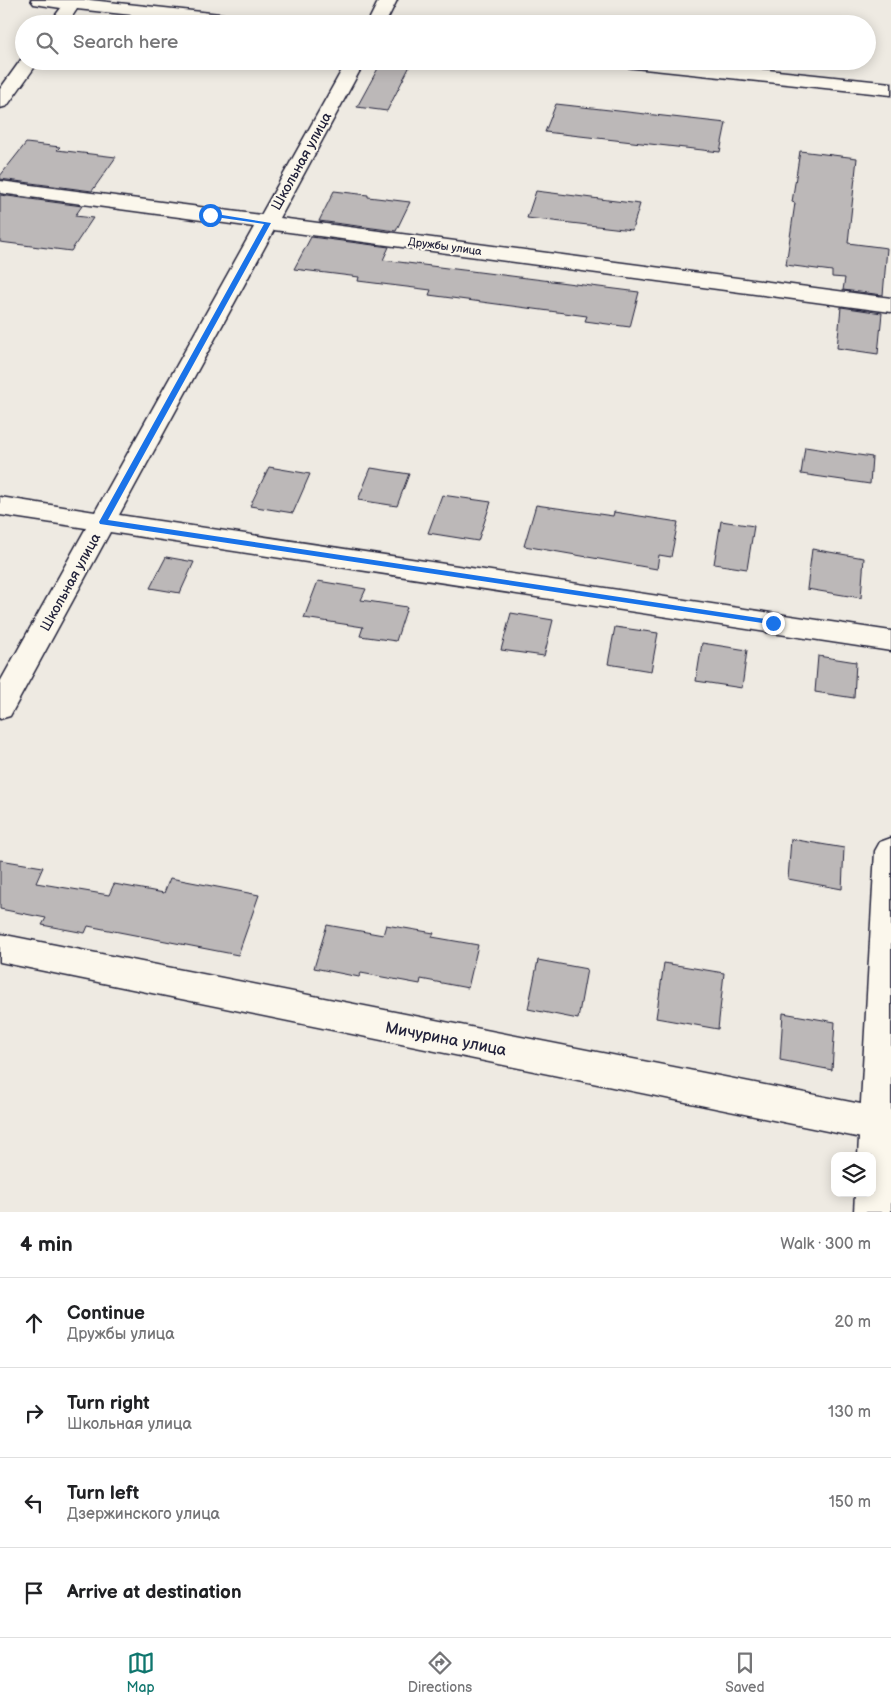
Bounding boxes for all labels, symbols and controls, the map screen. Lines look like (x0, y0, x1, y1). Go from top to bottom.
search box (15, 15, 876, 70)
icon: search (33, 29, 61, 57)
text: Search here (73, 31, 178, 54)
street label: Школьная улица (268, 109, 336, 213)
route start (199, 204, 222, 227)
street label: Дружбы улица (407, 235, 483, 258)
street label: Школьная улица (37, 530, 105, 634)
route end (762, 612, 785, 635)
street label: Мичурина улица (384, 1018, 508, 1061)
map controls (831, 1152, 876, 1197)
button: layers (831, 1152, 876, 1197)
text: 4 min (20, 1232, 73, 1257)
text: Walk · 300 m (780, 1235, 871, 1254)
text: Continue (67, 1302, 145, 1325)
icon: ahead (20, 1309, 48, 1337)
text: 20 m (835, 1313, 871, 1332)
text: Дружбы улица (67, 1325, 175, 1344)
text: Turn right (67, 1392, 150, 1415)
icon: right (20, 1399, 48, 1427)
text: 130 m (828, 1403, 871, 1422)
text: Школьная улица (67, 1415, 192, 1434)
text: Turn left (67, 1482, 139, 1505)
icon: left (20, 1489, 48, 1517)
text: 150 m (829, 1493, 871, 1512)
text: Дзержинского улица (67, 1505, 220, 1524)
icon: arrive (20, 1579, 48, 1607)
text: Arrive at destination (67, 1581, 242, 1604)
tab: Map (127, 1649, 155, 1696)
tab: Directions (408, 1649, 472, 1696)
tab: Saved (725, 1649, 764, 1696)

